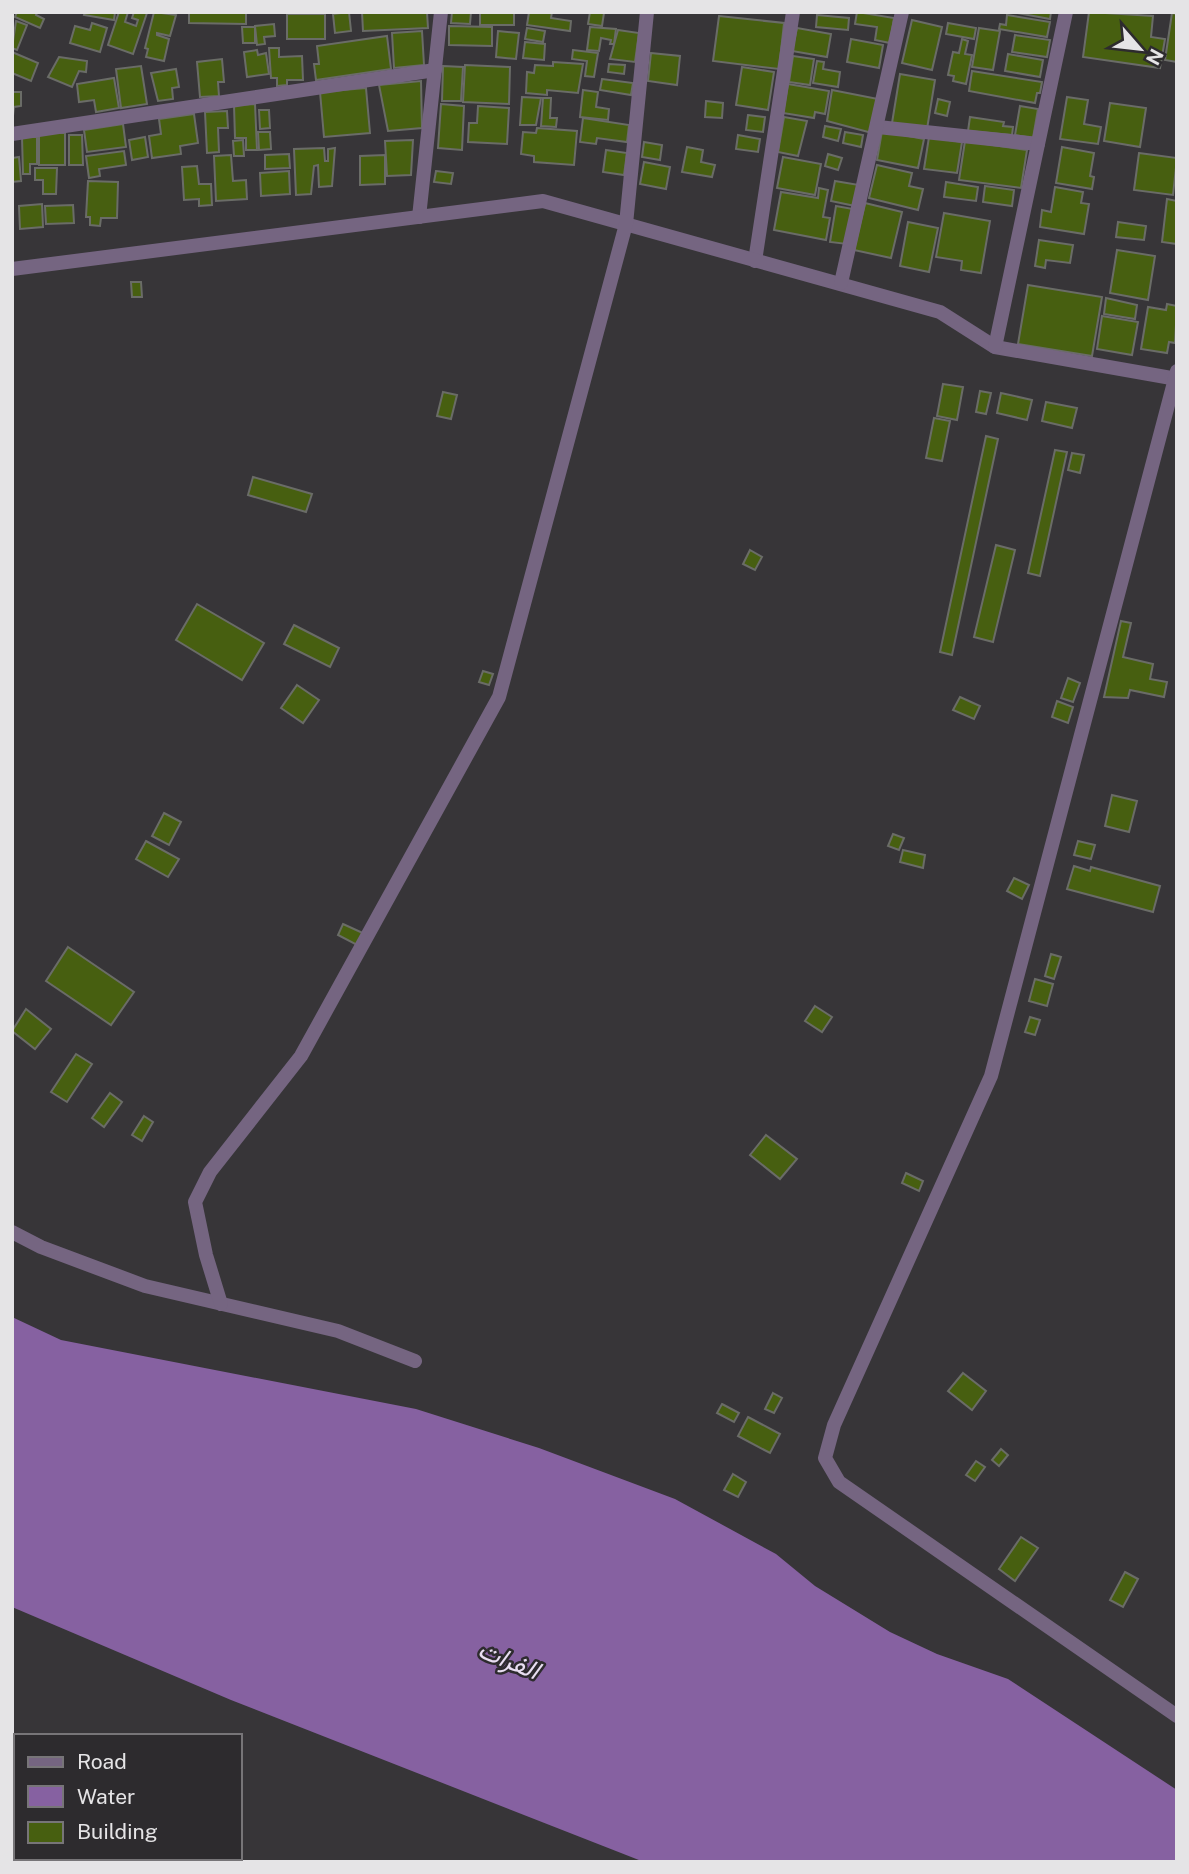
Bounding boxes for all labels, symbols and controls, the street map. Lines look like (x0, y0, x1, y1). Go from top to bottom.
north arrow (1105, 14, 1175, 84)
text: N (1142, 45, 1168, 69)
water label: الفرات (473, 1633, 547, 1687)
legend (14, 1734, 242, 1860)
text: Road (77, 1749, 127, 1774)
text: Water (77, 1784, 135, 1809)
text: Building (77, 1819, 158, 1844)

